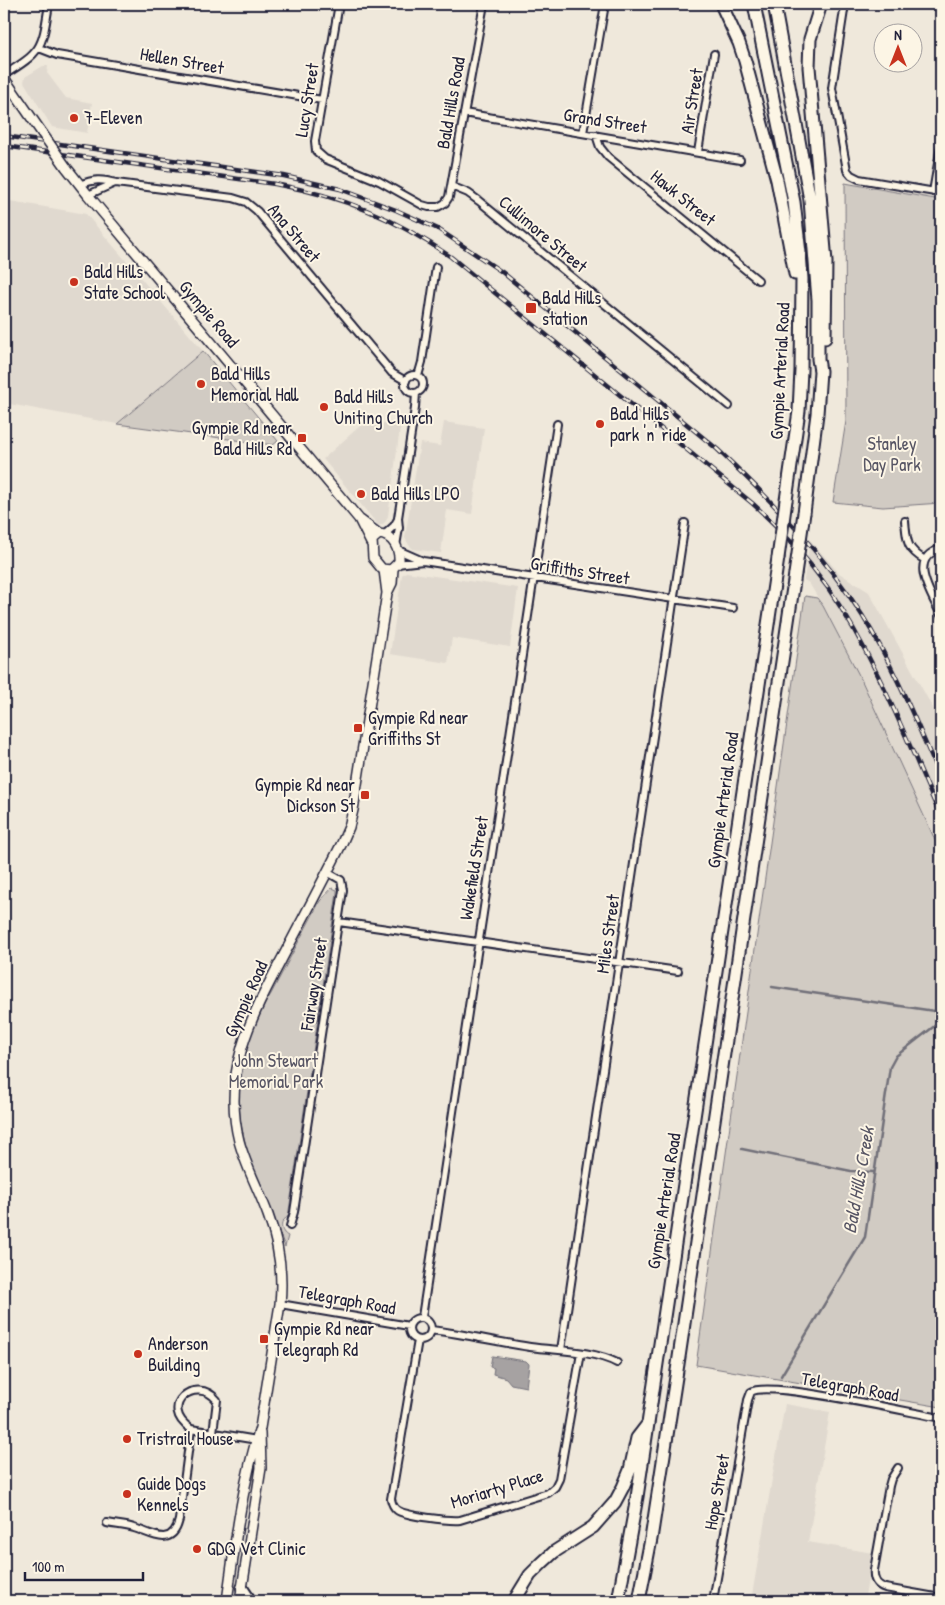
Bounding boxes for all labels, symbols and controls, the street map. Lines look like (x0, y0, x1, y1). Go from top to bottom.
north arrow (872, 22, 922, 72)
text: N (894, 25, 902, 44)
street label: Hellen Street (138, 41, 227, 80)
street label: Bald Hills Road (430, 55, 471, 151)
street label: Lucy Street (288, 60, 325, 139)
street label: Air Street (674, 66, 709, 135)
street label: Grand Street (562, 102, 649, 140)
place label: 7-Eleven (84, 105, 143, 130)
marker: 7-Eleven (68, 112, 80, 124)
street label: Hawk Street (645, 164, 722, 232)
street label: Cullimore Street (494, 189, 594, 279)
street label: Ana Street (262, 198, 327, 268)
place label: Bald Hills State School (84, 259, 165, 305)
street label: Gympie Road (174, 275, 245, 353)
marker: Bald Hills State School (68, 276, 80, 288)
place label: Bald Hills station (542, 285, 601, 331)
marker: Bald Hills station (524, 301, 538, 315)
street label: Gympie Arterial Road (763, 302, 796, 440)
place label: Bald Hills Memorial Hall (211, 361, 299, 407)
marker: Bald Hills Memorial Hall (195, 378, 207, 390)
place label: Bald Hills Uniting Church (334, 384, 433, 430)
marker: Bald Hills Uniting Church (318, 401, 330, 413)
place label: Bald Hills park 'n' ride (610, 401, 687, 447)
place label: Gympie Rd near Bald Hills Rd (192, 415, 292, 461)
marker: Bald Hills park 'n' ride (594, 418, 606, 430)
park label: Stanley Day Park (863, 431, 921, 477)
marker: Gympie Rd near Bald Hills Rd (296, 432, 308, 444)
place label: Bald Hills LPO (371, 481, 460, 506)
marker: Bald Hills LPO (355, 488, 367, 500)
street label: Griffiths Street (529, 550, 632, 591)
place label: Gympie Rd near Griffiths St (368, 705, 468, 751)
marker: Gympie Rd near Griffiths St (352, 722, 364, 734)
street label: Gympie Arterial Road (701, 730, 744, 870)
place label: Gympie Rd near Dickson St (255, 772, 356, 818)
marker: Gympie Rd near Dickson St (359, 789, 371, 801)
street label: Wakefield Street (453, 813, 494, 922)
street label: Miles Street (590, 892, 626, 975)
street label: Fairway Street (294, 935, 333, 1033)
street label: Gympie Road (218, 957, 273, 1041)
park label: John Stewart Memorial Park (229, 1048, 324, 1094)
water label: Bald Hills Creek (836, 1123, 881, 1235)
street label: Gympie Arterial Road (640, 1131, 687, 1271)
street label: Telegraph Road (296, 1279, 398, 1320)
place label: Gympie Rd near Telegraph Rd (274, 1316, 374, 1362)
place label: Anderson Building (148, 1331, 208, 1377)
marker: Gympie Rd near Telegraph Rd (258, 1333, 270, 1345)
marker: Anderson Building (132, 1348, 144, 1360)
street label: Telegraph Road (799, 1366, 901, 1407)
place label: Tristrail House (137, 1426, 233, 1451)
marker: Tristrail House (121, 1433, 133, 1445)
street label: Hope Street (698, 1451, 736, 1532)
street label: Moriarty Place (448, 1463, 546, 1514)
place label: Guide Dogs Kennels (137, 1471, 206, 1517)
marker: Guide Dogs Kennels (121, 1488, 133, 1500)
place label: GDQ Vet Clinic (207, 1536, 306, 1561)
marker: GDQ Vet Clinic (191, 1543, 203, 1555)
scale bar (25, 1550, 142, 1582)
text: 100 m (32, 1556, 65, 1577)

